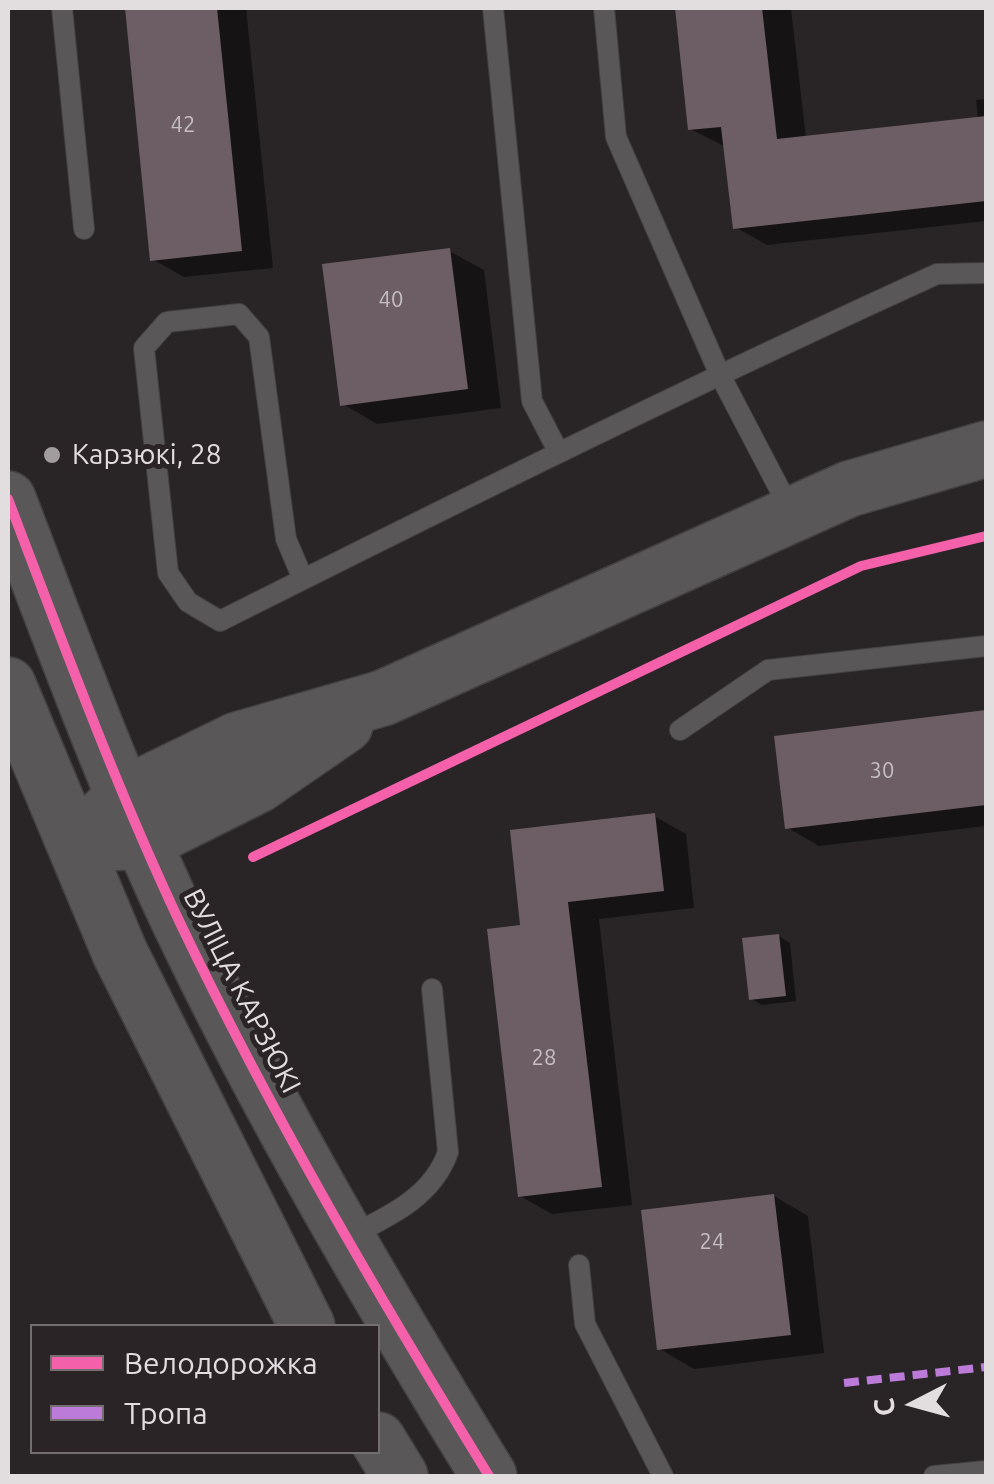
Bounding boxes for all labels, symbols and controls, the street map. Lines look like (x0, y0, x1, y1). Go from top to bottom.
house number: 42 (171, 112, 195, 138)
house number: 40 (379, 287, 403, 313)
place label: Карзюкі, 28 (72, 438, 221, 472)
marker: Карзюкі, 28 (41, 444, 63, 466)
house number: 30 (870, 758, 894, 784)
street label: ВУЛІЦА КАРЗЮКІ (176, 883, 308, 1099)
house number: 28 (532, 1045, 556, 1071)
house number: 24 (700, 1229, 724, 1255)
legend (30, 1324, 380, 1454)
text: Велодорожка (124, 1346, 318, 1380)
north arrow (864, 1354, 964, 1454)
text: Тропа (124, 1396, 208, 1430)
text: С (867, 1397, 900, 1418)

